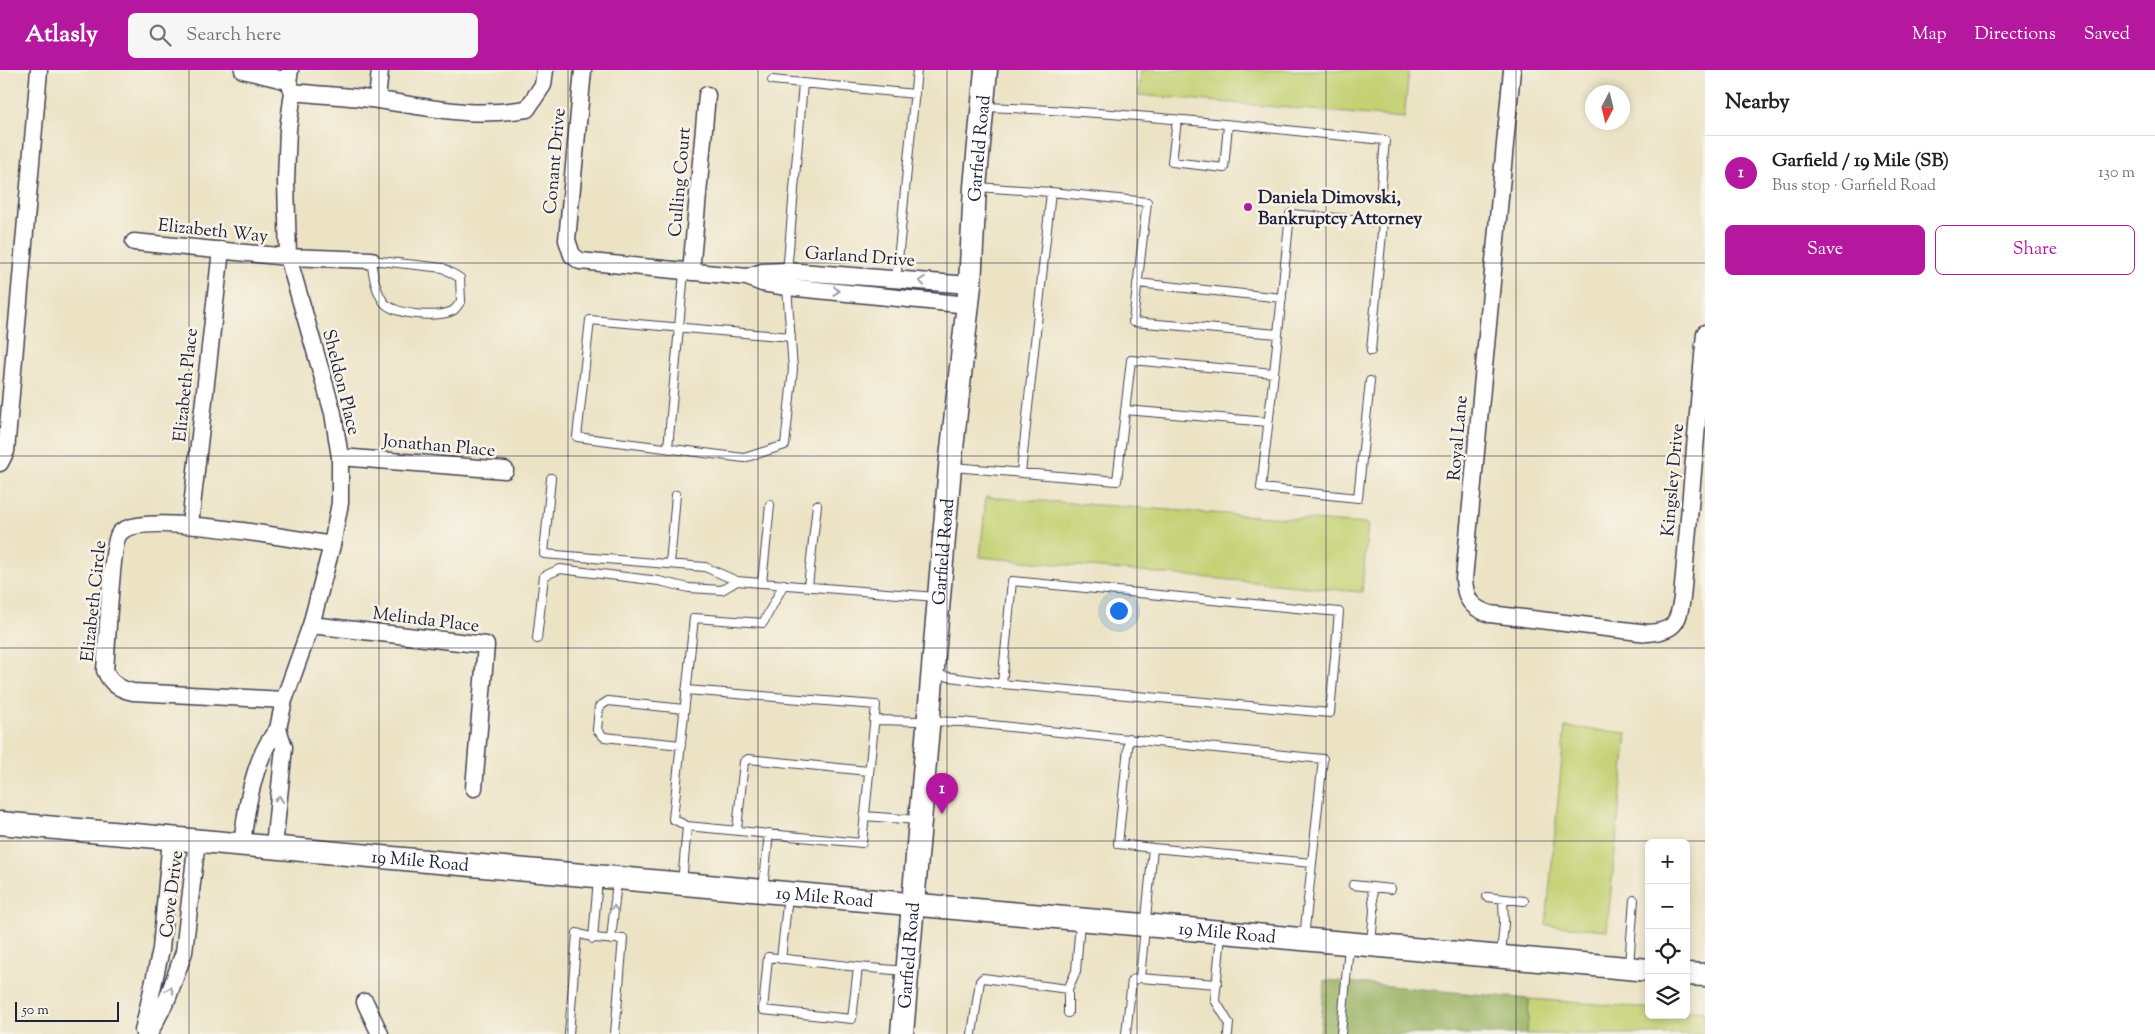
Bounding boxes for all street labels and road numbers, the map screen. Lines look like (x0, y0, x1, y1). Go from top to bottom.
street label: Garfield Road (963, 94, 999, 202)
street label: Conant Drive (538, 107, 574, 215)
street label: Culling Court (663, 126, 699, 238)
street label: Elizabeth Way (156, 213, 269, 251)
street label: Garland Drive (804, 241, 916, 275)
street label: Elizabeth Place (168, 327, 206, 443)
street label: Sheldon Place (314, 327, 366, 438)
street label: Royal Lane (1442, 394, 1476, 482)
street label: Kingsley Drive (1656, 422, 1692, 538)
street label: Jonathan Place (380, 429, 496, 465)
street label: Garfield Road (927, 498, 962, 606)
street label: Elizabeth Circle (76, 539, 114, 663)
street label: Melinda Place (371, 602, 481, 640)
street label: 19 Mile Road (370, 845, 470, 880)
street label: Cove Drive (155, 849, 191, 939)
street label: 19 Mile Road (775, 881, 874, 916)
street label: Garfield Road (893, 901, 928, 1010)
street label: 19 Mile Road (1177, 917, 1277, 952)

